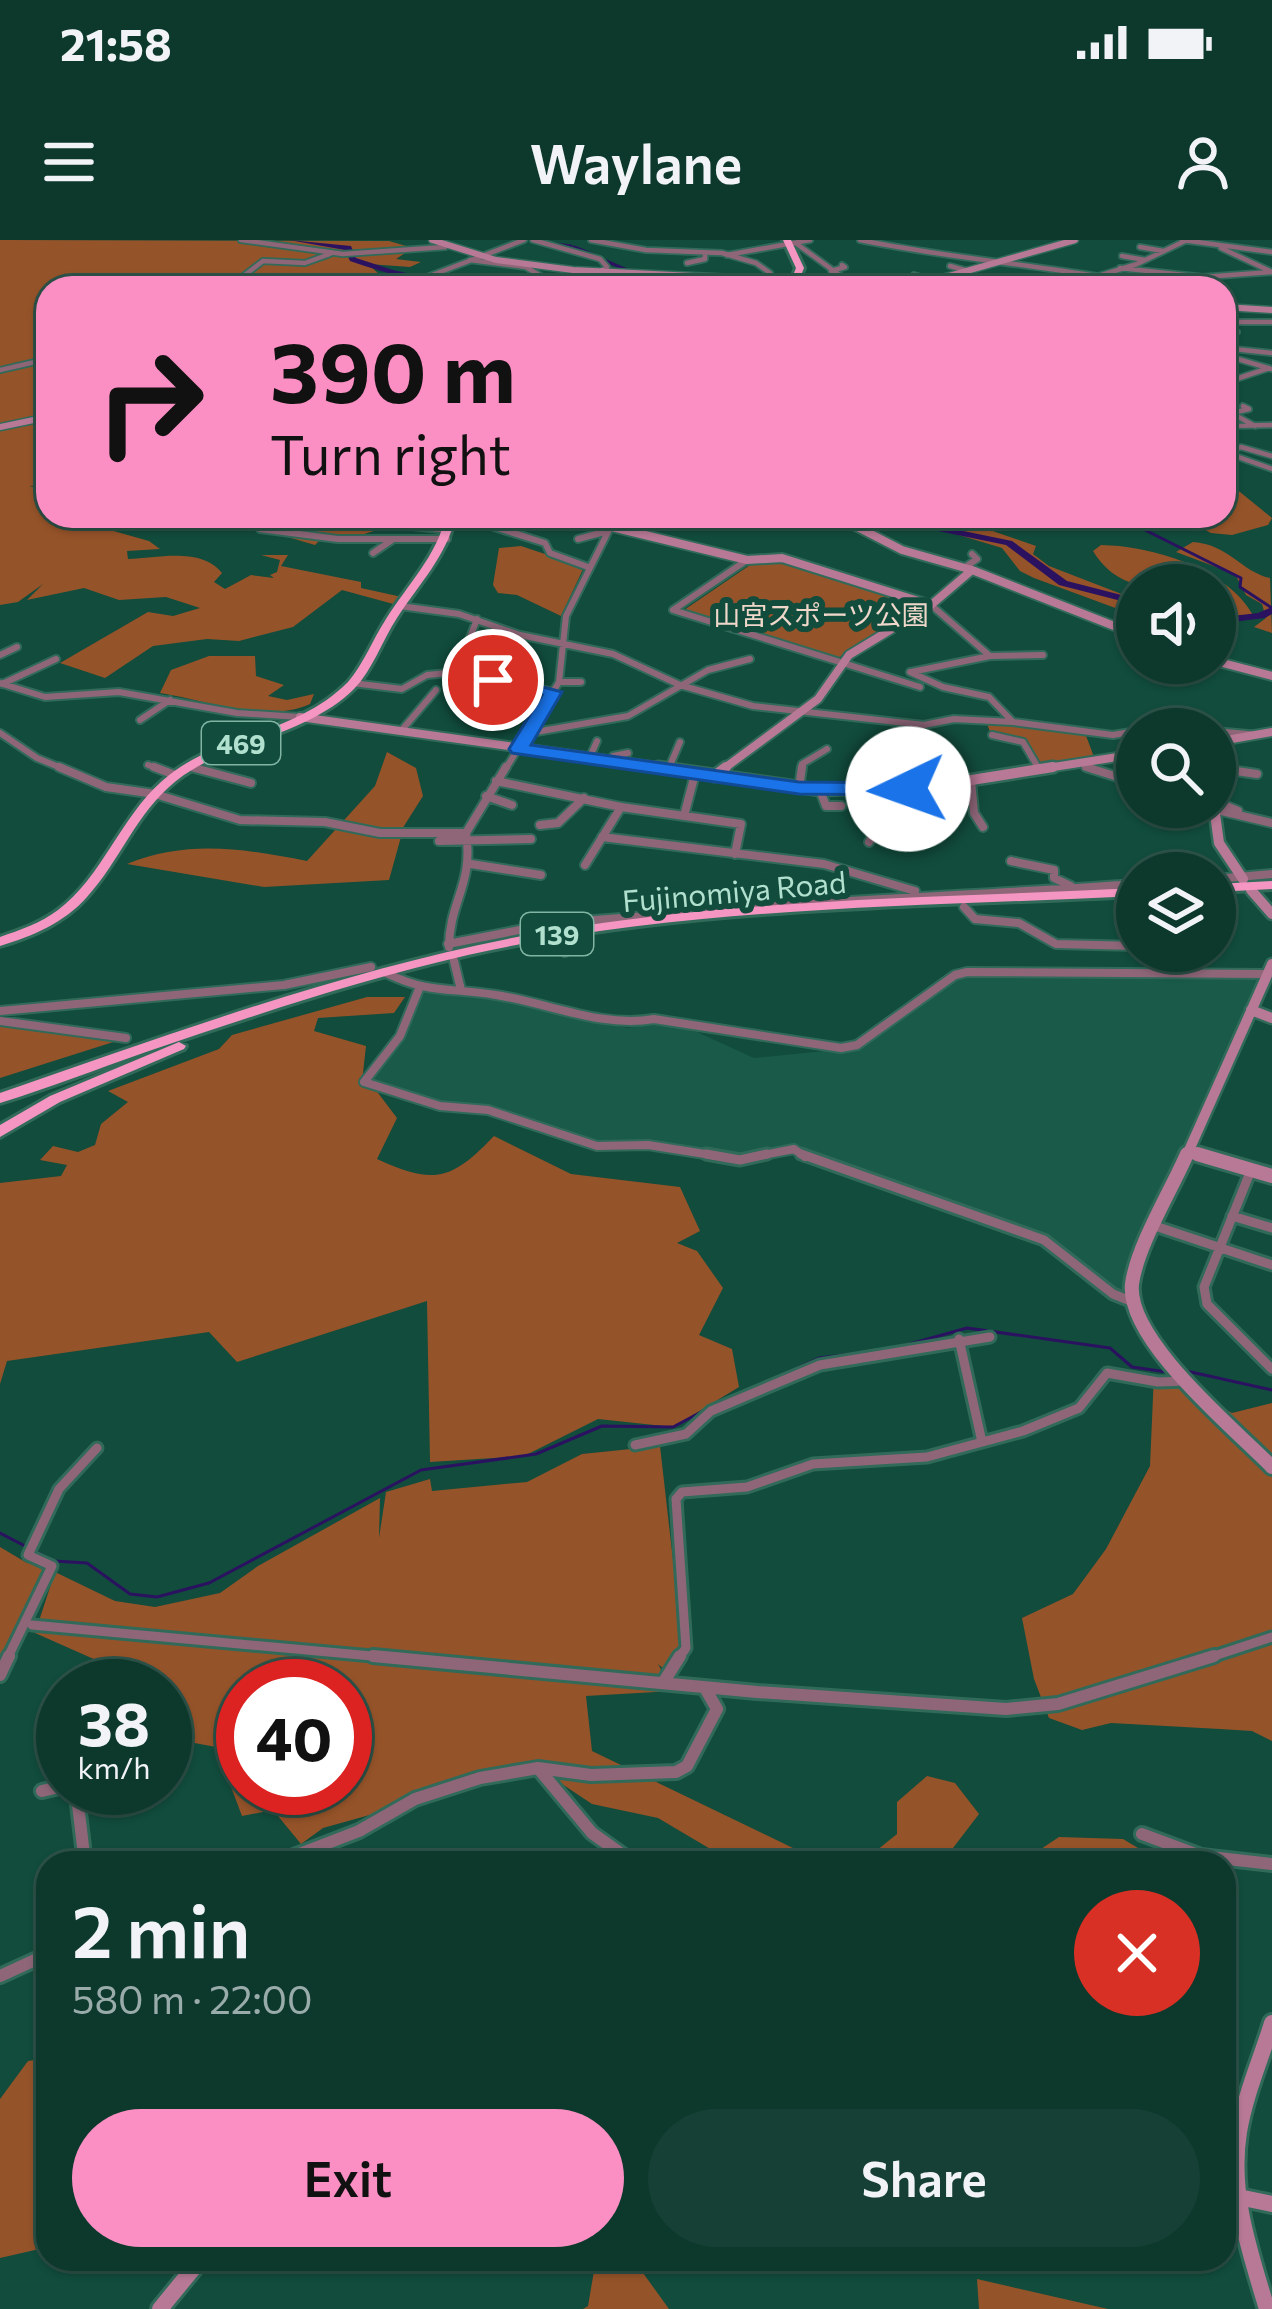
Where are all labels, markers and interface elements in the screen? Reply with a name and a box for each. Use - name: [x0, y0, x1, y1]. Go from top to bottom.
- text: 21:58: [60, 15, 172, 70]
- icon: menu: [36, 129, 102, 195]
- text: Waylane: [530, 129, 742, 195]
- icon: person: [1170, 129, 1236, 195]
- text: 390 m: [270, 318, 516, 420]
- icon: right: [72, 324, 228, 480]
- text: Turn right: [270, 420, 511, 486]
- map controls: [1116, 564, 1236, 972]
- button: sound: [1116, 564, 1236, 684]
- park label: 山宮スポーツ公園: [713, 598, 929, 631]
- pin: [442, 629, 544, 731]
- icon: arrive: [460, 647, 526, 713]
- button: search: [1116, 708, 1236, 828]
- road number: 469: [202, 722, 280, 764]
- position arrow: [845, 726, 971, 852]
- button: layers: [1116, 852, 1236, 972]
- street label: Fujinomiya Road: [621, 862, 847, 918]
- road number: 139: [521, 913, 593, 955]
- speed limit sign: 40: [216, 1659, 372, 1815]
- text: 38: [78, 1685, 150, 1758]
- text: km/h: [78, 1748, 150, 1785]
- text: 2 min: [72, 1885, 250, 1973]
- button: close: [1074, 1890, 1200, 2016]
- text: 580 m · 22:00: [72, 1974, 313, 2022]
- button: Exit: [72, 2109, 624, 2247]
- button: Share: [648, 2109, 1200, 2247]

